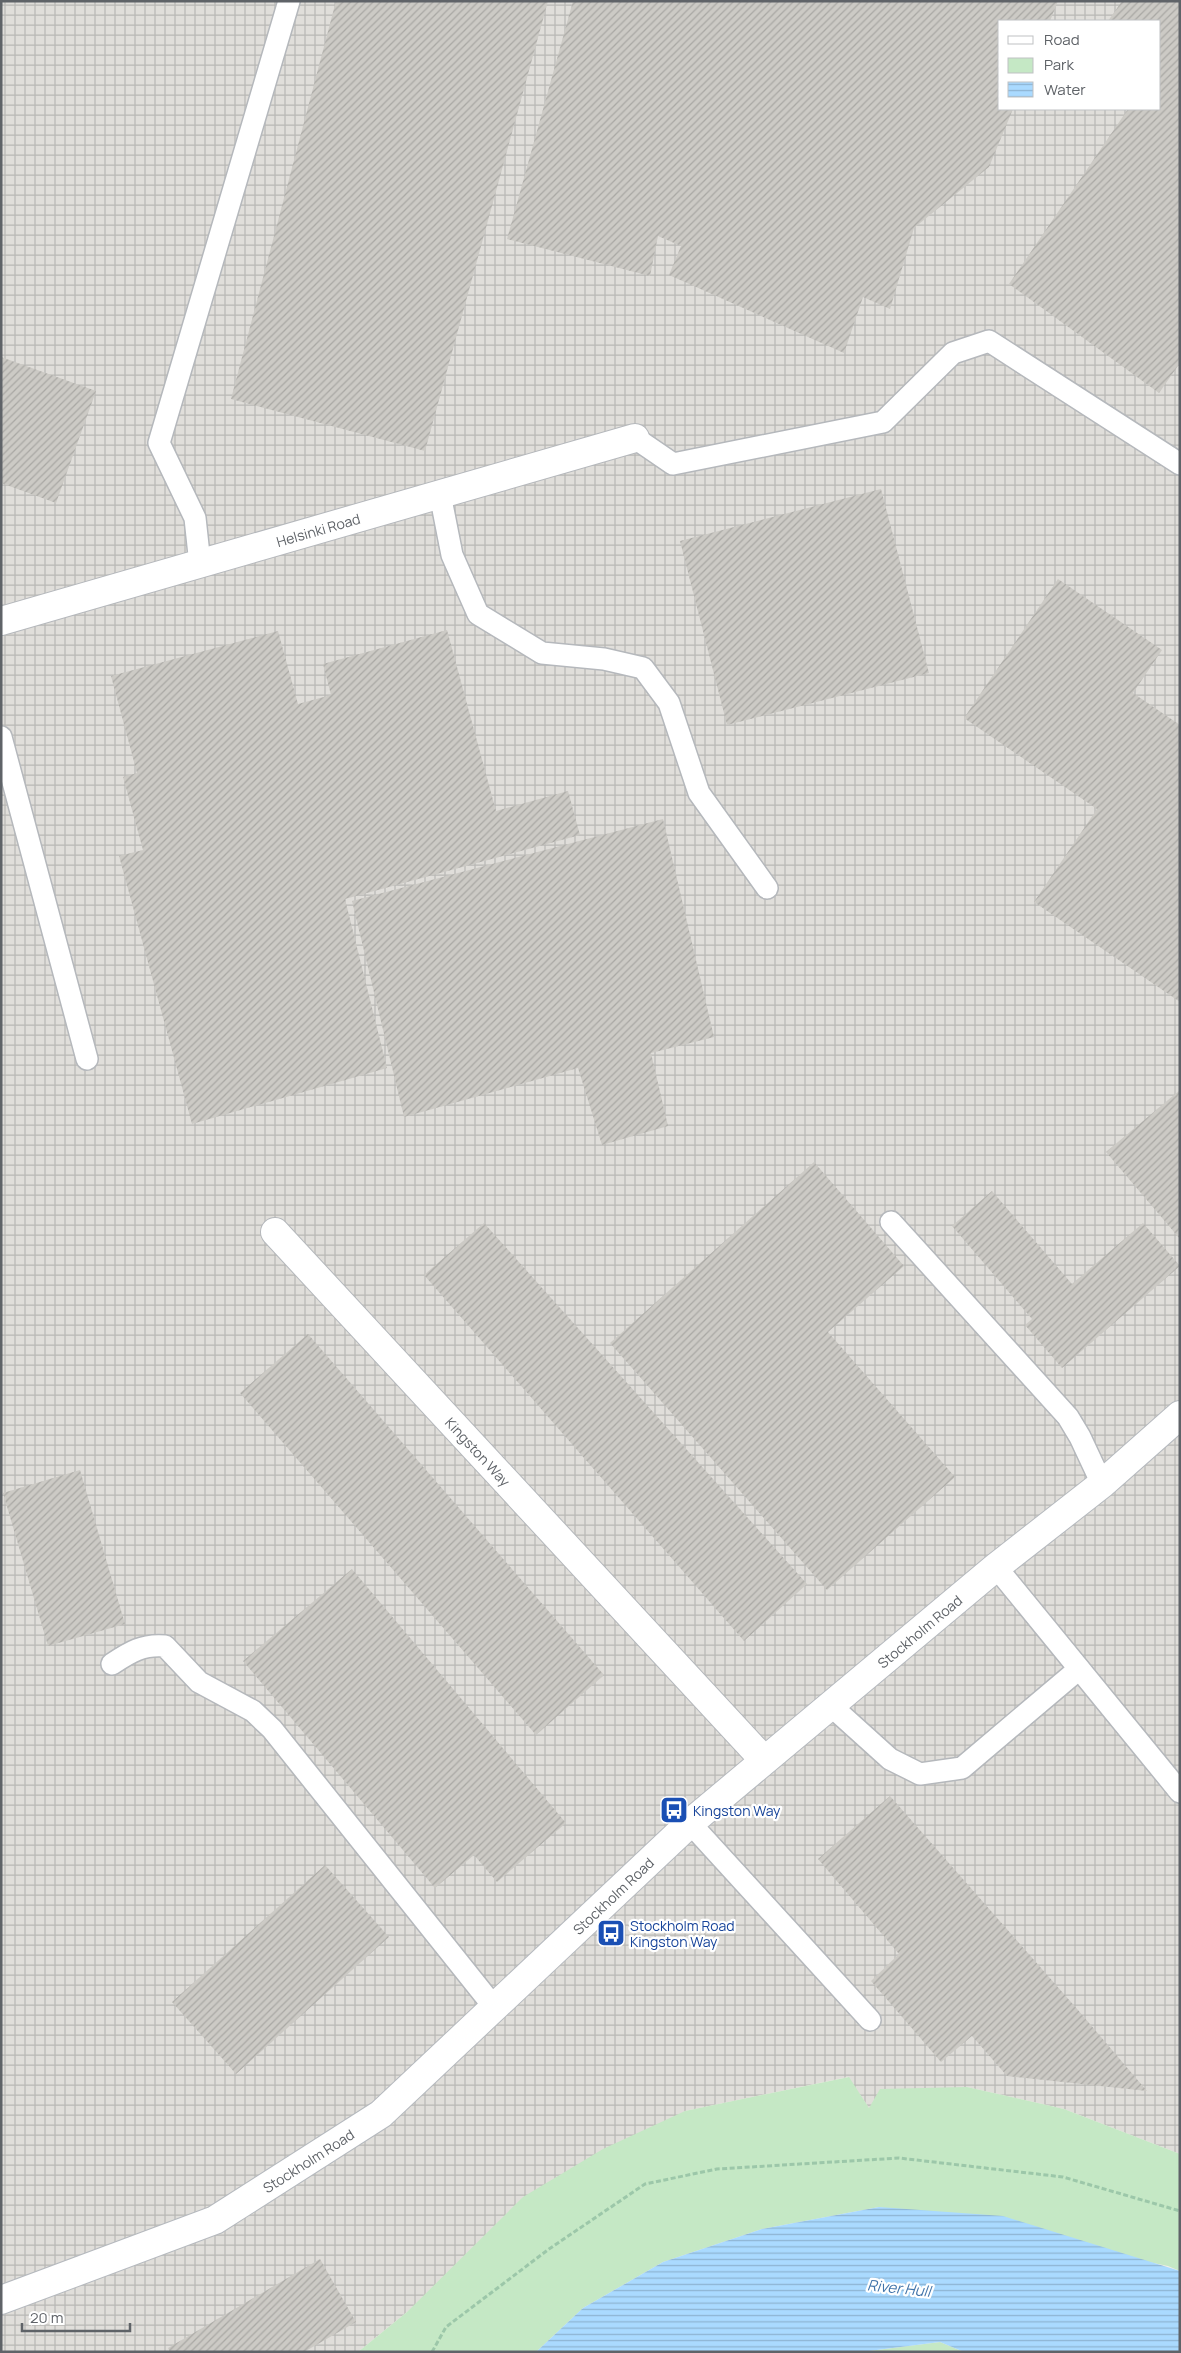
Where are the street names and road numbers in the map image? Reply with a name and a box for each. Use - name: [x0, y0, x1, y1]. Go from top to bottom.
- street label: Helsinki Road: [274, 508, 362, 551]
- street label: Kingston Way: [441, 1413, 515, 1490]
- street label: Stockholm Road: [873, 1590, 966, 1672]
- street label: Stockholm Road: [568, 1853, 658, 1938]
- street label: Stockholm Road: [259, 2124, 357, 2197]

